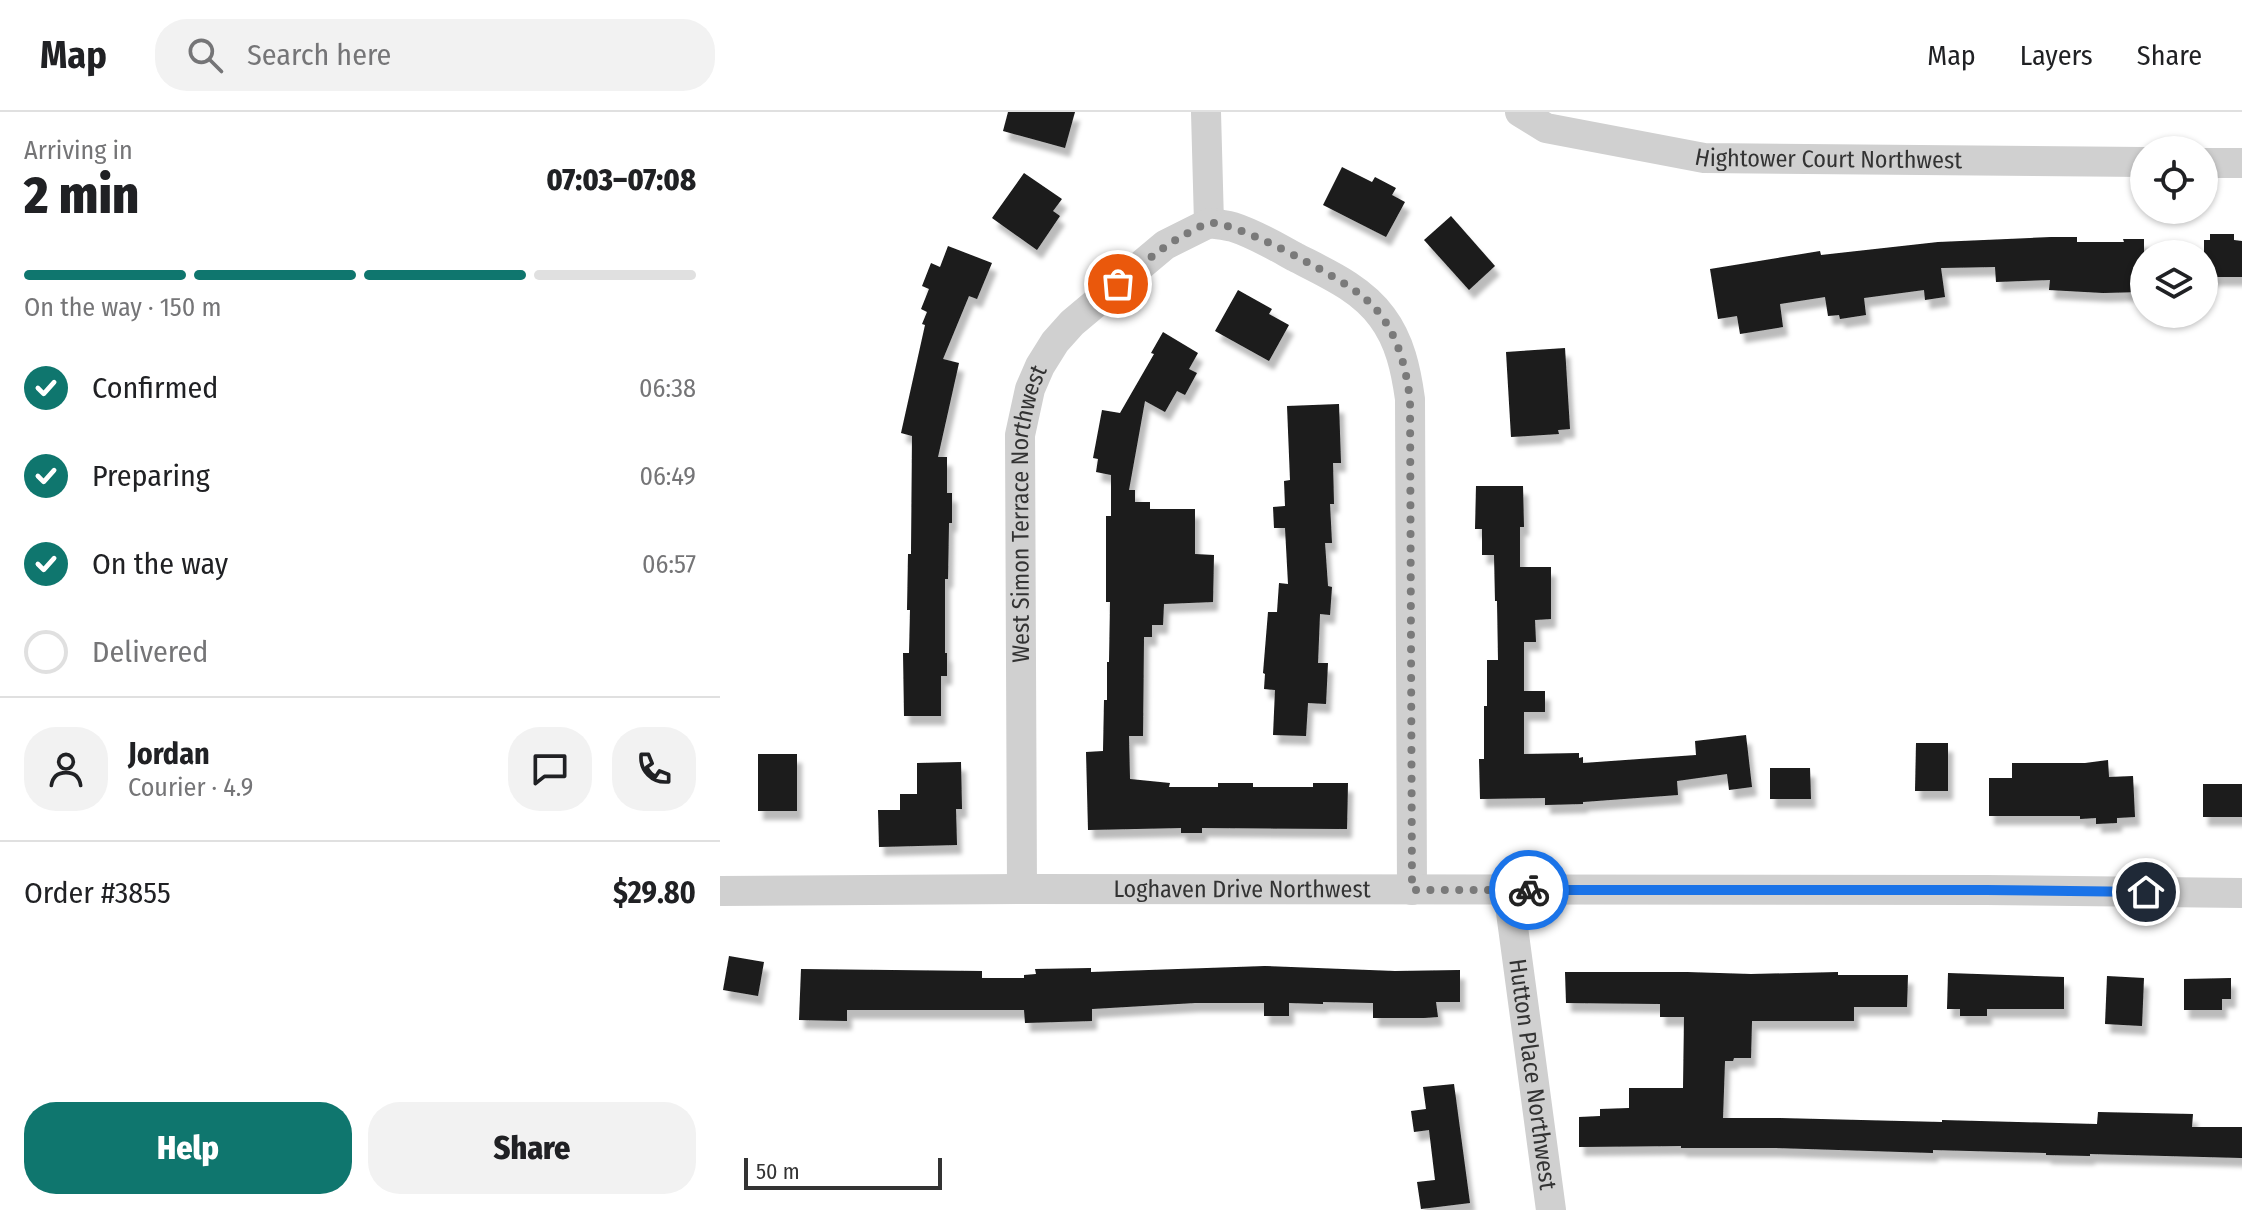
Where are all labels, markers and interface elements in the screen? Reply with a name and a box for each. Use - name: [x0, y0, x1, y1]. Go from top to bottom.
- search box: [155, 19, 715, 91]
- text: Map: [40, 32, 107, 78]
- icon: search: [183, 33, 227, 77]
- text: Search here: [247, 37, 391, 73]
- text: Map: [1927, 39, 1976, 72]
- text: Layers: [2020, 39, 2093, 72]
- text: Share: [2137, 39, 2202, 72]
- text: Arriving in: [24, 135, 133, 166]
- map controls: [2130, 136, 2218, 328]
- button: locate: [2130, 136, 2218, 224]
- street label: Hightower Court Northwest: [1693, 143, 1962, 174]
- text: 07:03–07:08: [546, 162, 696, 198]
- text: 2 min: [24, 164, 139, 227]
- button: layers: [2130, 240, 2218, 328]
- pin: [1084, 250, 1152, 318]
- icon: bag: [1096, 262, 1140, 306]
- text: On the way · 150 m: [24, 292, 221, 323]
- street label: West Simon Terrace Northwest: [1006, 361, 1053, 663]
- icon: check: [24, 366, 68, 410]
- text: Confirmed: [92, 370, 218, 406]
- text: 06:38: [639, 373, 696, 404]
- icon: check: [24, 454, 68, 498]
- text: Preparing: [92, 458, 210, 494]
- text: 06:49: [639, 461, 696, 492]
- icon: check: [24, 542, 68, 586]
- text: On the way: [92, 546, 228, 582]
- text: 06:57: [642, 549, 696, 580]
- text: Delivered: [92, 634, 208, 670]
- button: person: [24, 727, 108, 811]
- button: chat: [508, 727, 592, 811]
- button: phone: [612, 727, 696, 811]
- text: Jordan: [128, 736, 210, 772]
- text: Courier · 4.9: [128, 772, 253, 803]
- courier: [1489, 850, 1569, 930]
- pin: [2112, 858, 2180, 926]
- icon: bike: [1507, 868, 1551, 912]
- icon: home: [2124, 870, 2168, 914]
- text: Order #3855: [24, 875, 171, 911]
- text: $29.80: [613, 875, 696, 911]
- street label: Loghaven Drive Northwest: [1113, 875, 1371, 903]
- street label: Hutton Place Northwest: [1503, 957, 1562, 1192]
- button: Help: [24, 1102, 352, 1194]
- button: Share: [368, 1102, 696, 1194]
- scale bar: [744, 1154, 942, 1190]
- text: 50 m: [756, 1158, 800, 1185]

